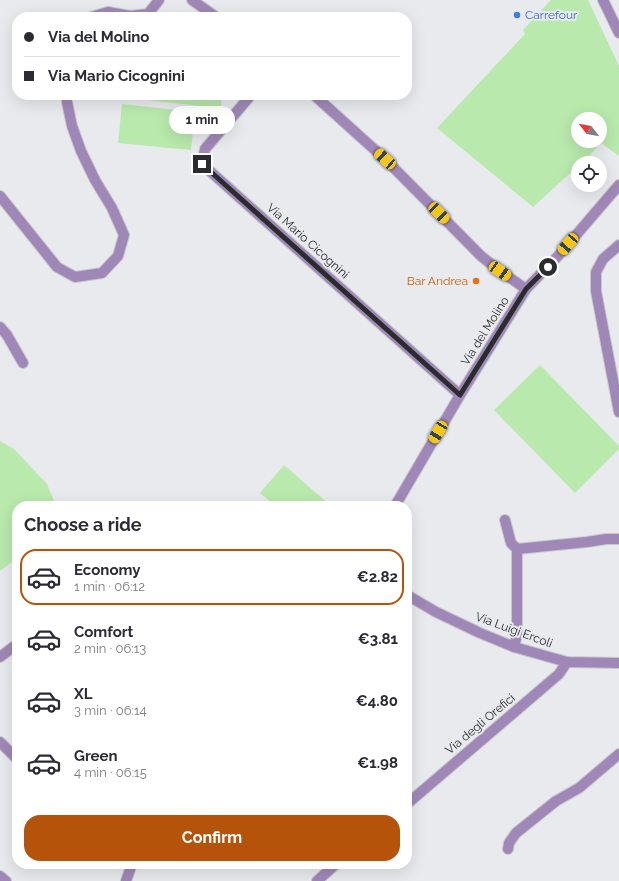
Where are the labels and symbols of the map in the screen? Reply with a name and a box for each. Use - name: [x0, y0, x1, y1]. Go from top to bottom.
- place label: Carrefour: [525, 8, 578, 22]
- marker: Carrefour: [512, 10, 522, 20]
- callout: 1 min: [169, 106, 235, 134]
- north arrow: [571, 112, 607, 148]
- car: [372, 147, 398, 171]
- route end: [193, 155, 211, 173]
- street label: Via Mario Cicognini: [264, 200, 352, 282]
- car: [426, 200, 452, 226]
- car: [556, 231, 580, 257]
- route start: [539, 258, 557, 276]
- car: [487, 259, 513, 283]
- place label: Bar Andrea: [407, 274, 468, 288]
- marker: Bar Andrea: [471, 276, 481, 286]
- street label: Via del Molino: [458, 294, 512, 368]
- car: [427, 419, 449, 445]
- street label: Via Luigi Ercoli: [474, 610, 554, 650]
- street label: Via degli Orefici: [442, 691, 518, 757]

